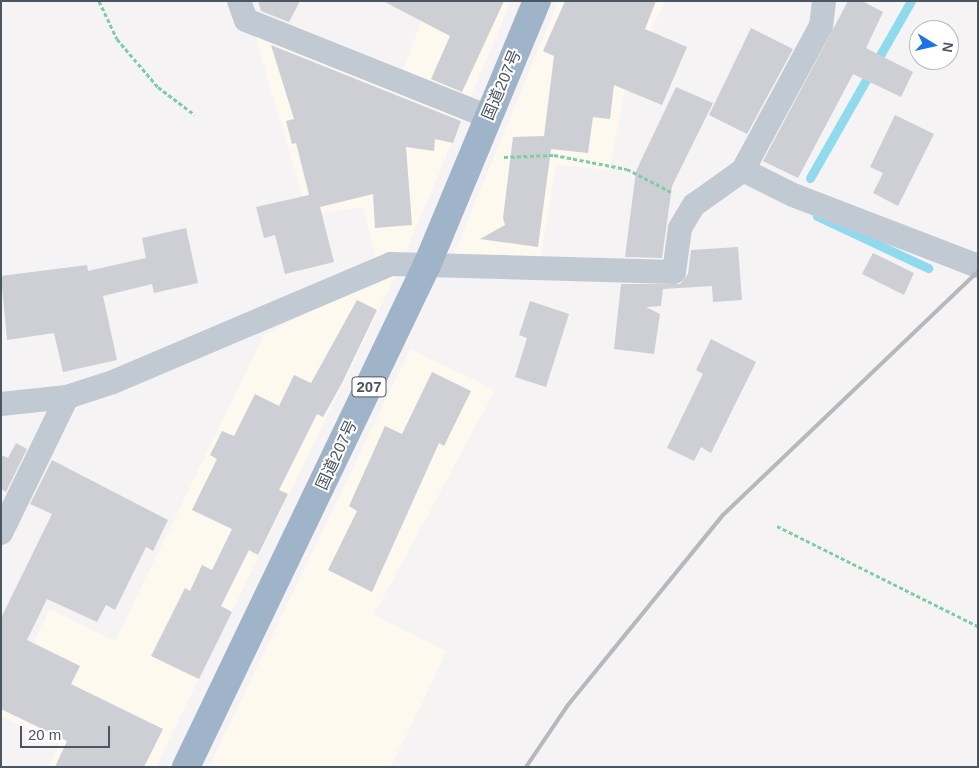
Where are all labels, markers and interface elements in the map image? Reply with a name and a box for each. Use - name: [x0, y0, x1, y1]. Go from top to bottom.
- north arrow: [909, 20, 959, 70]
- text: N: [939, 41, 957, 53]
- street label: 国道207号: [479, 47, 525, 123]
- road number: 207: [350, 374, 388, 400]
- street label: 国道207号: [313, 417, 361, 493]
- scale bar: [22, 716, 112, 748]
- text: 20 m: [28, 726, 61, 743]

